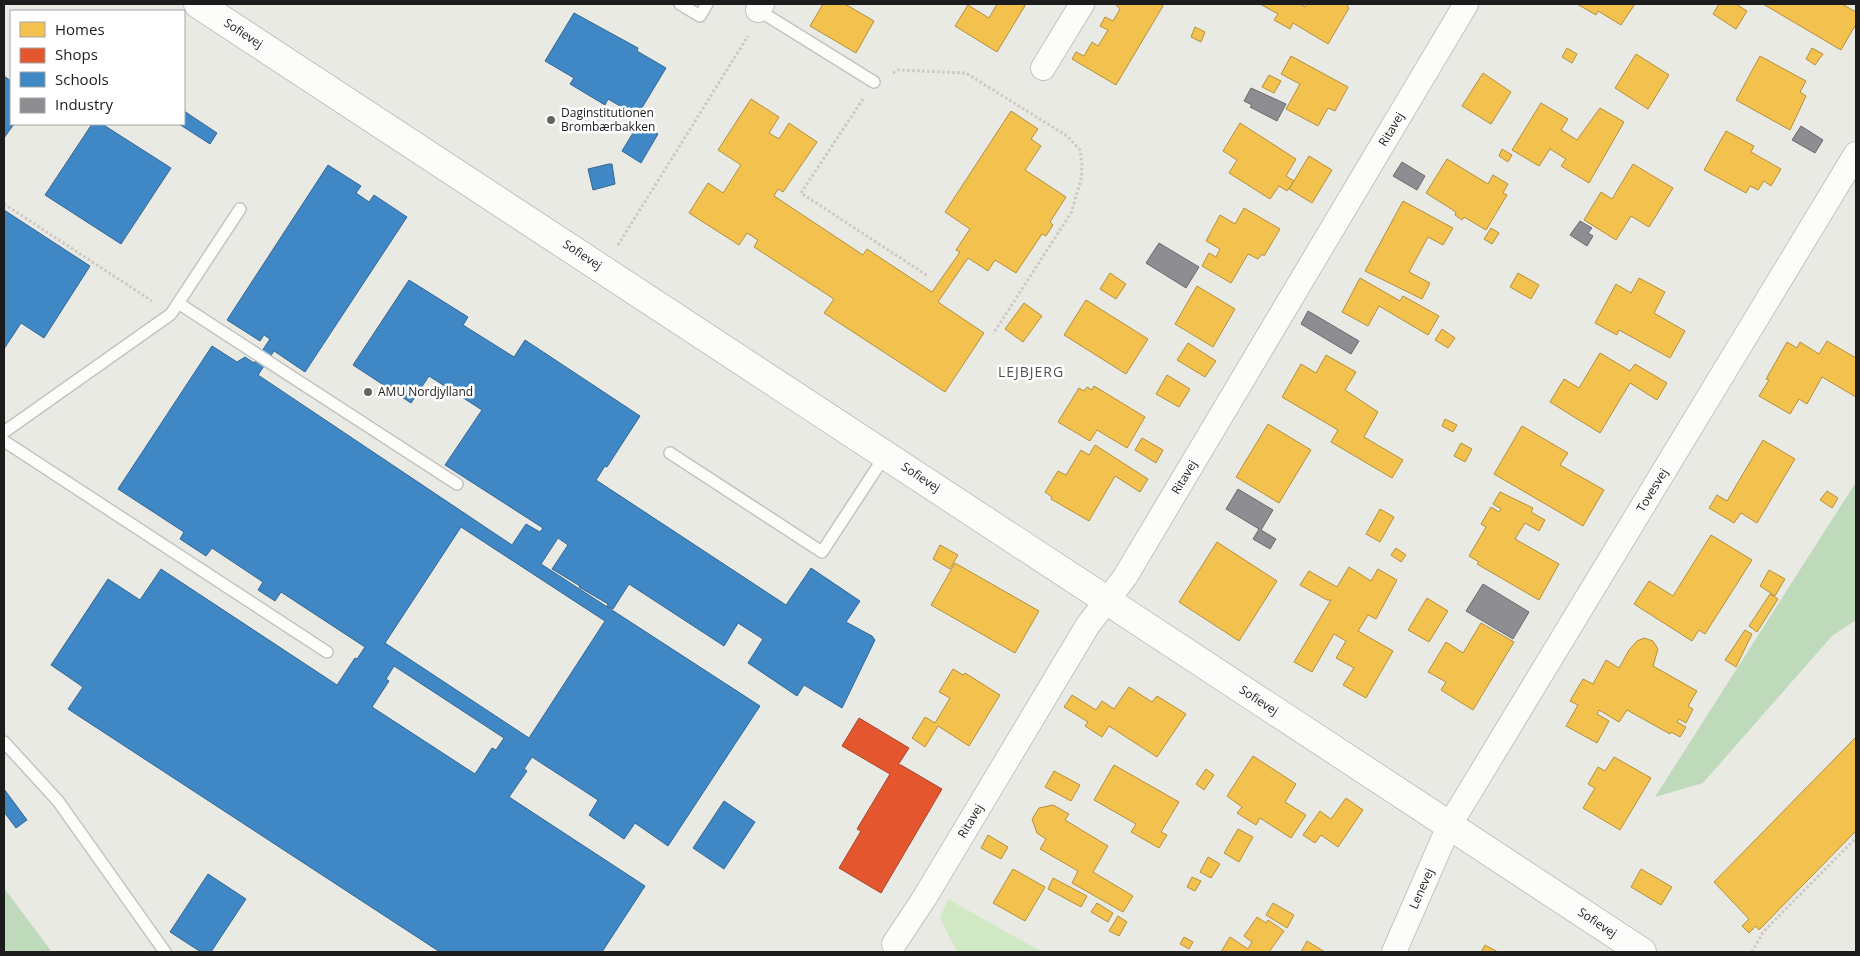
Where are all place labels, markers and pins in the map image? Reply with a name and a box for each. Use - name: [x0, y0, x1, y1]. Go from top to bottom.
- place label: Daginstitutionen Brombærbakken: [561, 104, 655, 135]
- marker: Daginstitutionen Brombærbakken: [545, 114, 557, 126]
- place label: AMU Nordjylland: [378, 383, 473, 400]
- marker: AMU Nordjylland: [362, 386, 374, 398]

